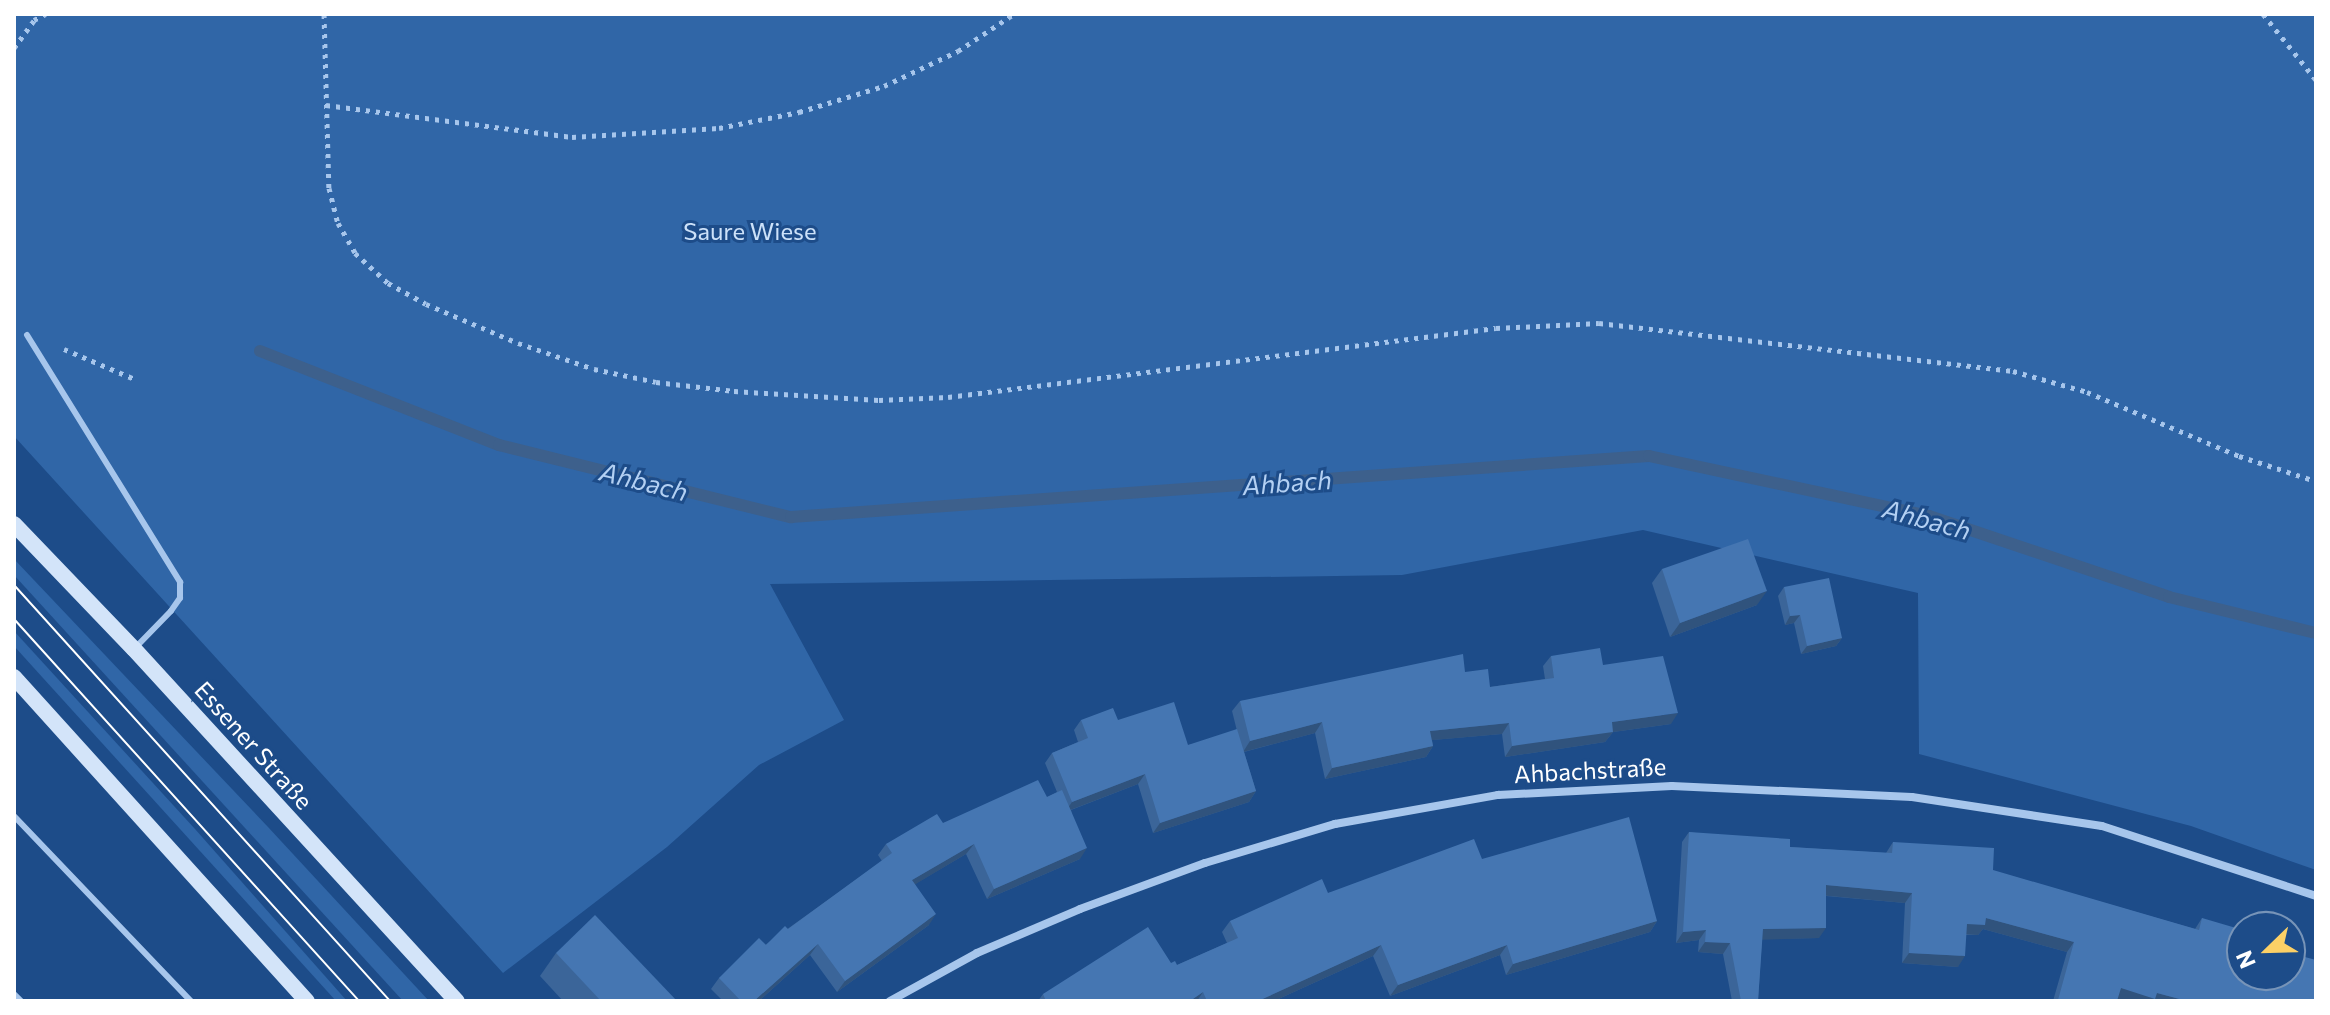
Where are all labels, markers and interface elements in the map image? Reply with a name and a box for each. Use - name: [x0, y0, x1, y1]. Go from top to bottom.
- park label: Saure Wiese: [683, 217, 817, 245]
- water label: Ahbach: [597, 455, 691, 507]
- water label: Ahbach: [1241, 463, 1333, 501]
- water label: Ahbach: [1880, 492, 1974, 546]
- street label: Essener Straße: [189, 675, 319, 815]
- street label: Ahbachstraße: [1513, 752, 1667, 788]
- north arrow: [2226, 911, 2306, 991]
- text: N: [2230, 947, 2261, 973]

